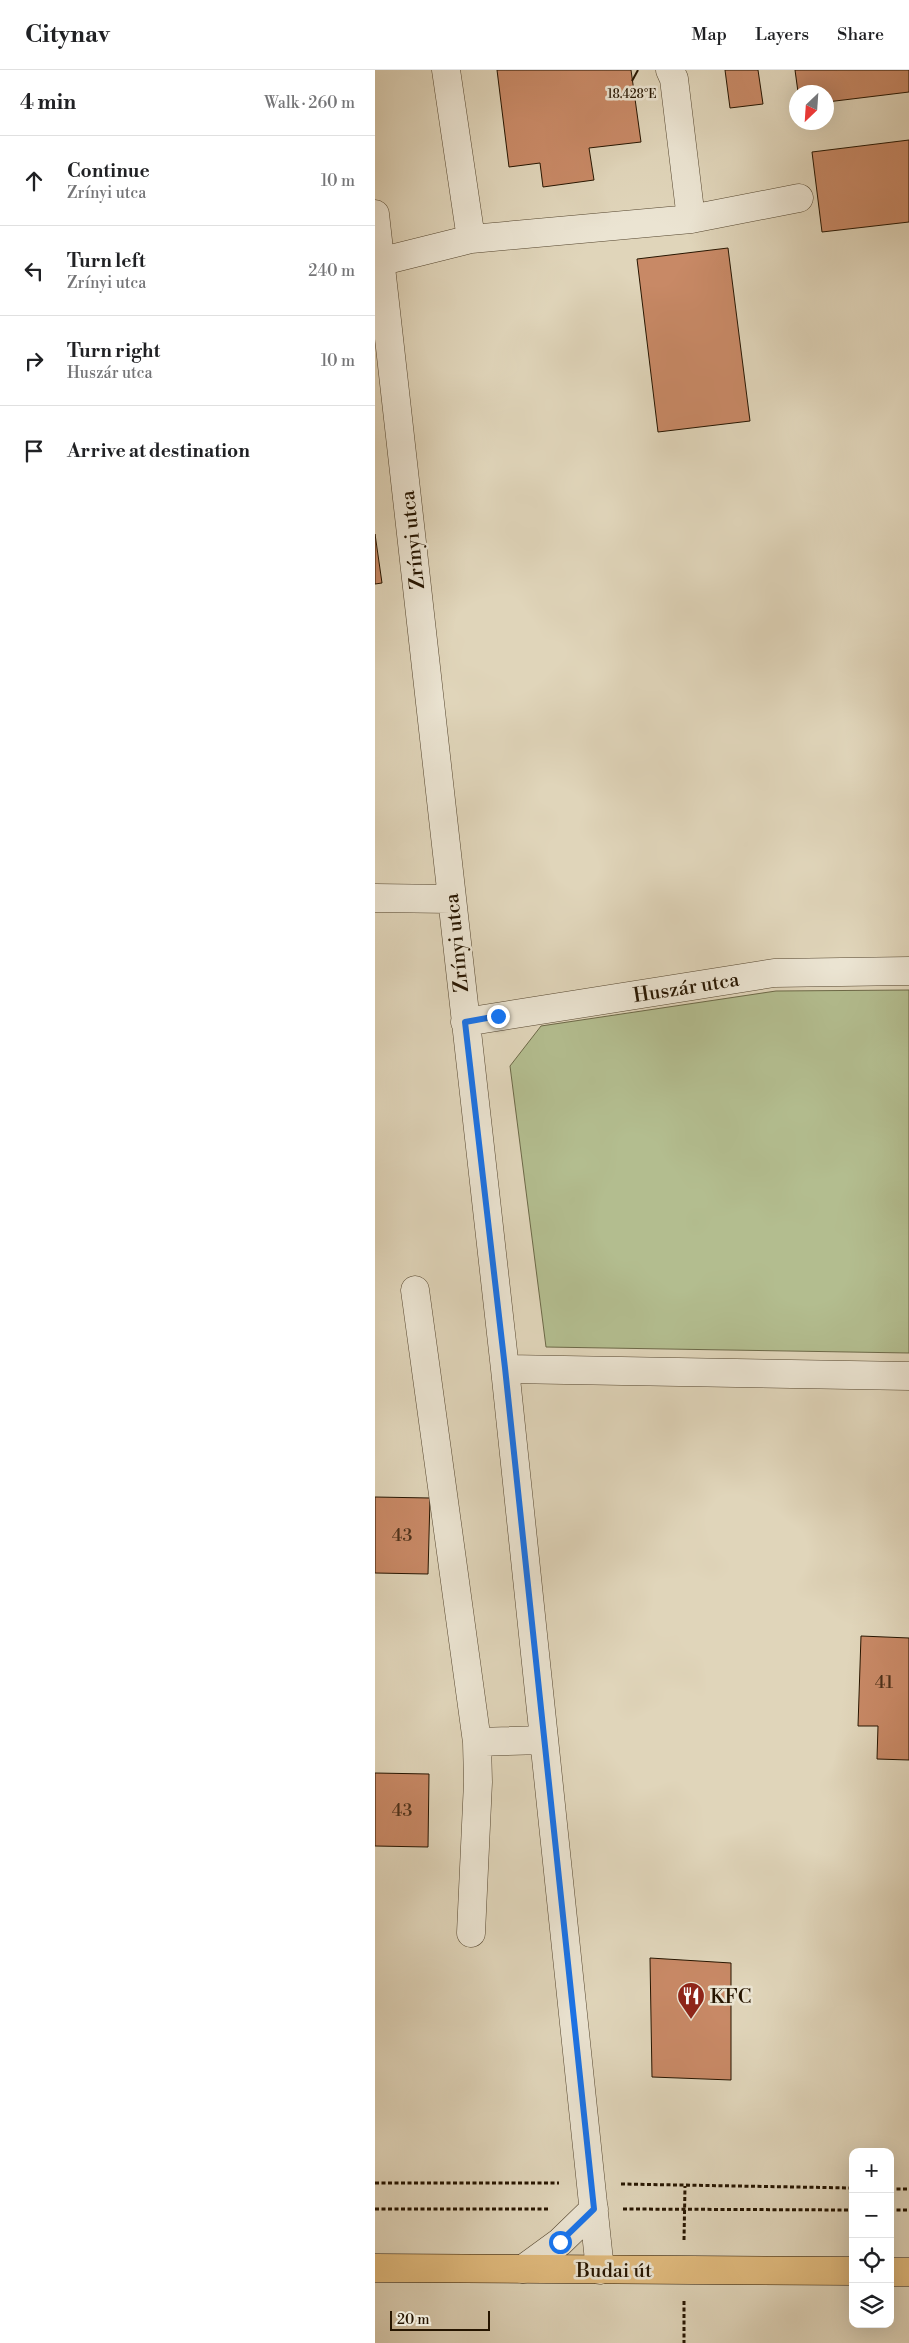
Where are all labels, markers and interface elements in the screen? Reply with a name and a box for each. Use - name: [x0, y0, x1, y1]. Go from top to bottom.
- text: Citynav: [25, 20, 110, 50]
- text: Map: [692, 23, 727, 46]
- text: Layers: [755, 23, 809, 46]
- text: Share: [837, 23, 884, 46]
- north arrow: [789, 85, 834, 130]
- text: 18.428°E: [608, 87, 656, 102]
- text: 4 min: [20, 90, 76, 116]
- text: Walk · 260 m: [264, 93, 355, 113]
- text: Continue: [67, 159, 150, 183]
- icon: ahead: [20, 167, 48, 195]
- text: 10 m: [321, 171, 355, 191]
- text: Zrínyi utca: [67, 183, 146, 203]
- text: Turn left: [67, 249, 146, 273]
- icon: left: [20, 257, 48, 285]
- text: 240 m: [308, 261, 355, 281]
- text: Zrínyi utca: [67, 273, 146, 293]
- text: Turn right: [67, 339, 160, 363]
- icon: right: [20, 347, 48, 375]
- text: 10 m: [321, 351, 355, 371]
- text: Huszár utca: [67, 363, 153, 383]
- icon: arrive: [20, 437, 48, 465]
- text: Arrive at destination: [67, 439, 250, 463]
- street label: Zrínyi utca: [396, 488, 431, 591]
- street label: Zrínyi utca: [440, 891, 475, 994]
- street label: Huszár utca: [631, 968, 742, 1009]
- route end: [487, 1005, 510, 1028]
- house number: 43: [392, 1524, 412, 1547]
- house number: 41: [875, 1671, 893, 1694]
- house number: 43: [392, 1799, 412, 1822]
- restaurant icon: KFC: [676, 1981, 706, 2020]
- place label: KFC: [710, 1985, 751, 2010]
- map controls: [849, 2148, 894, 2328]
- button: +: [849, 2148, 894, 2193]
- button: −: [849, 2193, 894, 2238]
- route start: [549, 2231, 572, 2254]
- button: locate: [849, 2238, 894, 2283]
- street label: Budai út: [575, 2259, 652, 2284]
- button: layers: [849, 2283, 894, 2328]
- scale bar: [390, 2308, 490, 2331]
- text: 20 m: [397, 2311, 429, 2329]

